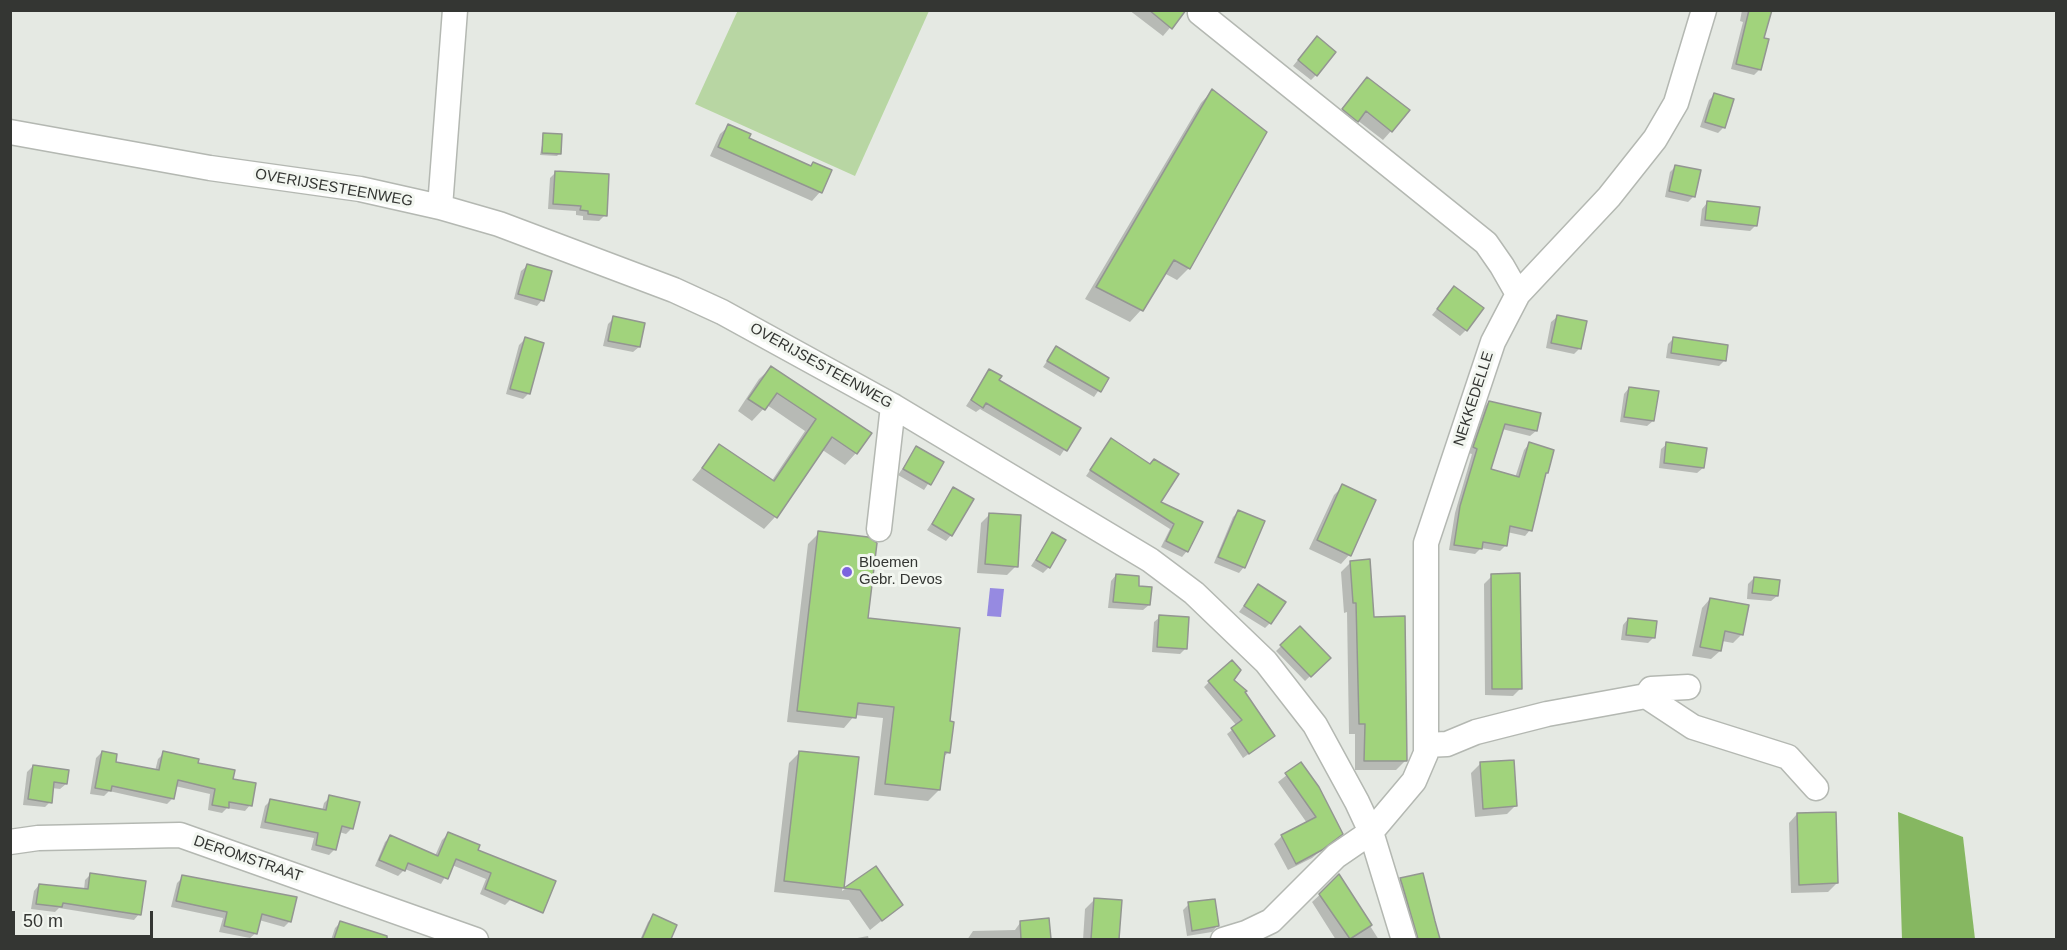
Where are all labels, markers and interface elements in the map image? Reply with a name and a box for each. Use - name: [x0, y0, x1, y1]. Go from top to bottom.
- street label: OVERIJSESTEENWEG: [254, 165, 414, 211]
- street label: OVERIJSESTEENWEG: [747, 319, 895, 413]
- street label: NEKKEDELLE: [1450, 349, 1498, 449]
- place label: Bloemen Gebr. Devos: [859, 554, 942, 589]
- marker: Bloemen Gebr. Devos: [840, 565, 854, 579]
- street label: DEROMSTRAAT: [191, 832, 305, 886]
- scale bar: [15, 899, 156, 937]
- text: 50 m: [23, 911, 63, 931]

